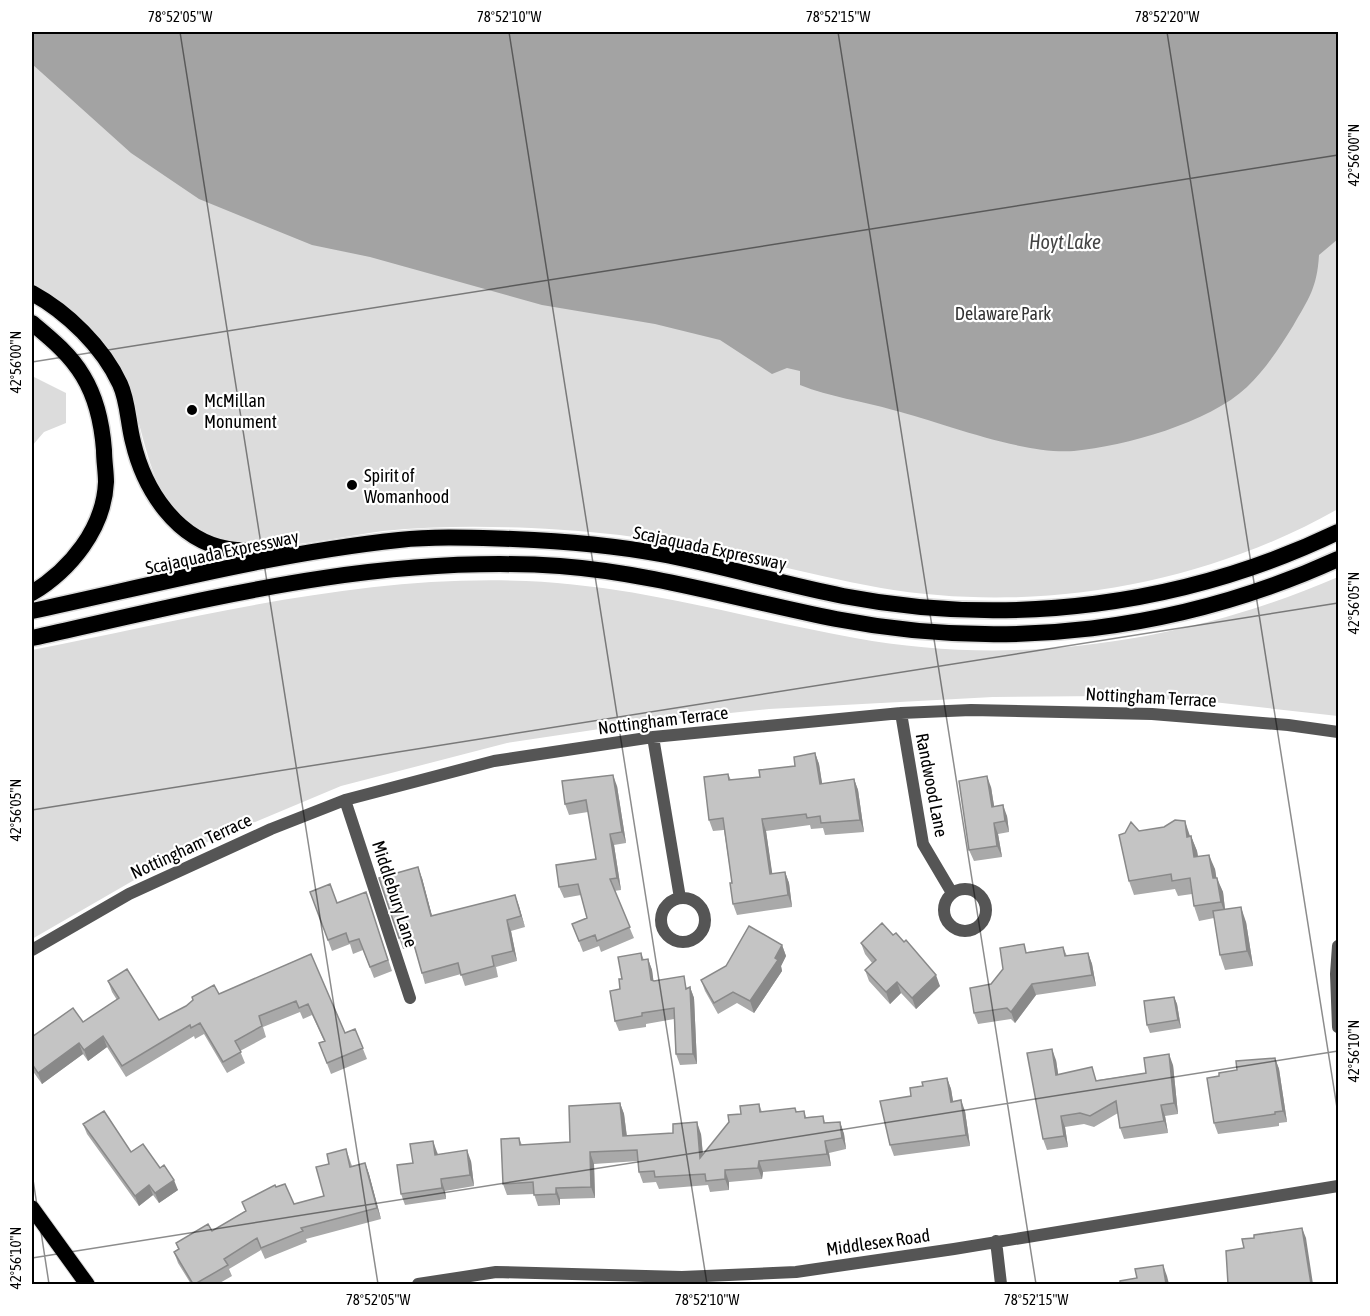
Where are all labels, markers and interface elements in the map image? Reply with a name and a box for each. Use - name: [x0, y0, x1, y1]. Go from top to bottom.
- text: 78°52'05"W: [148, 8, 212, 25]
- text: 78°52'10"W: [477, 8, 541, 25]
- text: 78°52'15"W: [806, 8, 870, 25]
- text: 78°52'20"W: [1135, 8, 1199, 25]
- text: 42°56'00"N: [1345, 124, 1362, 186]
- water label: Hoyt Lake: [1029, 230, 1101, 253]
- park label: Delaware Park: [955, 303, 1051, 324]
- text: 42°56'00"N: [7, 331, 24, 393]
- place label: McMillan Monument: [204, 390, 277, 432]
- marker: McMillan Monument: [185, 403, 199, 417]
- place label: Spirit of Womanhood: [364, 465, 449, 507]
- marker: Spirit of Womanhood: [345, 478, 359, 492]
- street label: Scajaquada Expressway: [631, 522, 789, 574]
- street label: Scajaquada Expressway: [143, 526, 301, 578]
- text: 42°56'05"N: [1345, 572, 1362, 634]
- street label: Nottingham Terrace: [1085, 683, 1217, 711]
- street label: Nottingham Terrace: [597, 702, 729, 738]
- street label: Randwood Lane: [912, 731, 952, 839]
- text: 42°56'05"N: [7, 779, 24, 841]
- street label: Nottingham Terrace: [127, 809, 255, 883]
- street label: Middlebury Lane: [368, 838, 422, 950]
- text: 42°56'10"N: [1345, 1020, 1362, 1082]
- street label: Middlesex Road: [825, 1224, 931, 1260]
- text: 42°56'10"N: [7, 1227, 24, 1289]
- text: 78°52'05"W: [346, 1291, 410, 1308]
- text: 78°52'10"W: [675, 1291, 739, 1308]
- text: 78°52'15"W: [1004, 1291, 1068, 1308]

